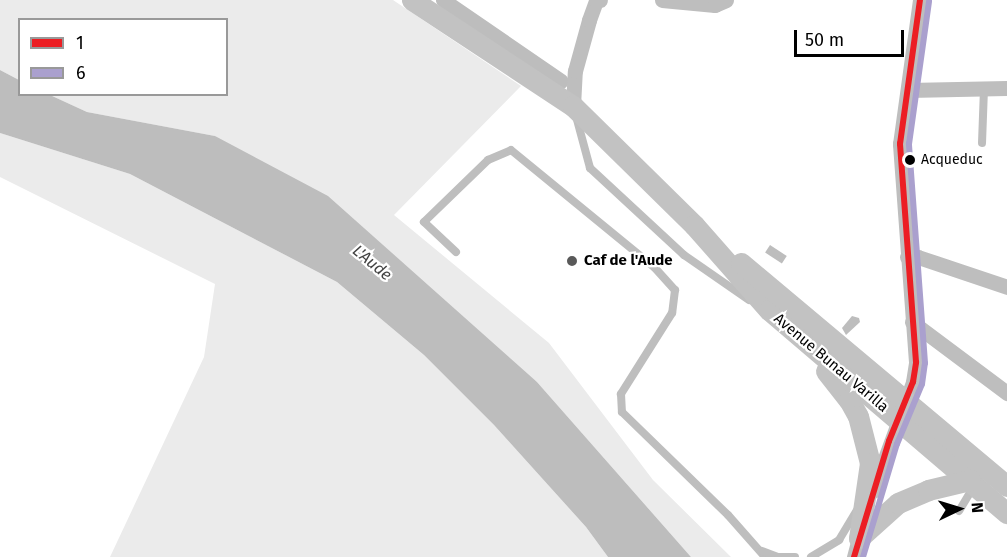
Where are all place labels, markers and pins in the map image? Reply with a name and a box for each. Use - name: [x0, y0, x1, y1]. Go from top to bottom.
- place label: Acqueduc: [921, 152, 983, 168]
- marker: Acqueduc: [904, 154, 916, 166]
- place label: Caf de l'Aude: [584, 252, 672, 270]
- marker: Caf de l'Aude: [565, 254, 579, 268]

